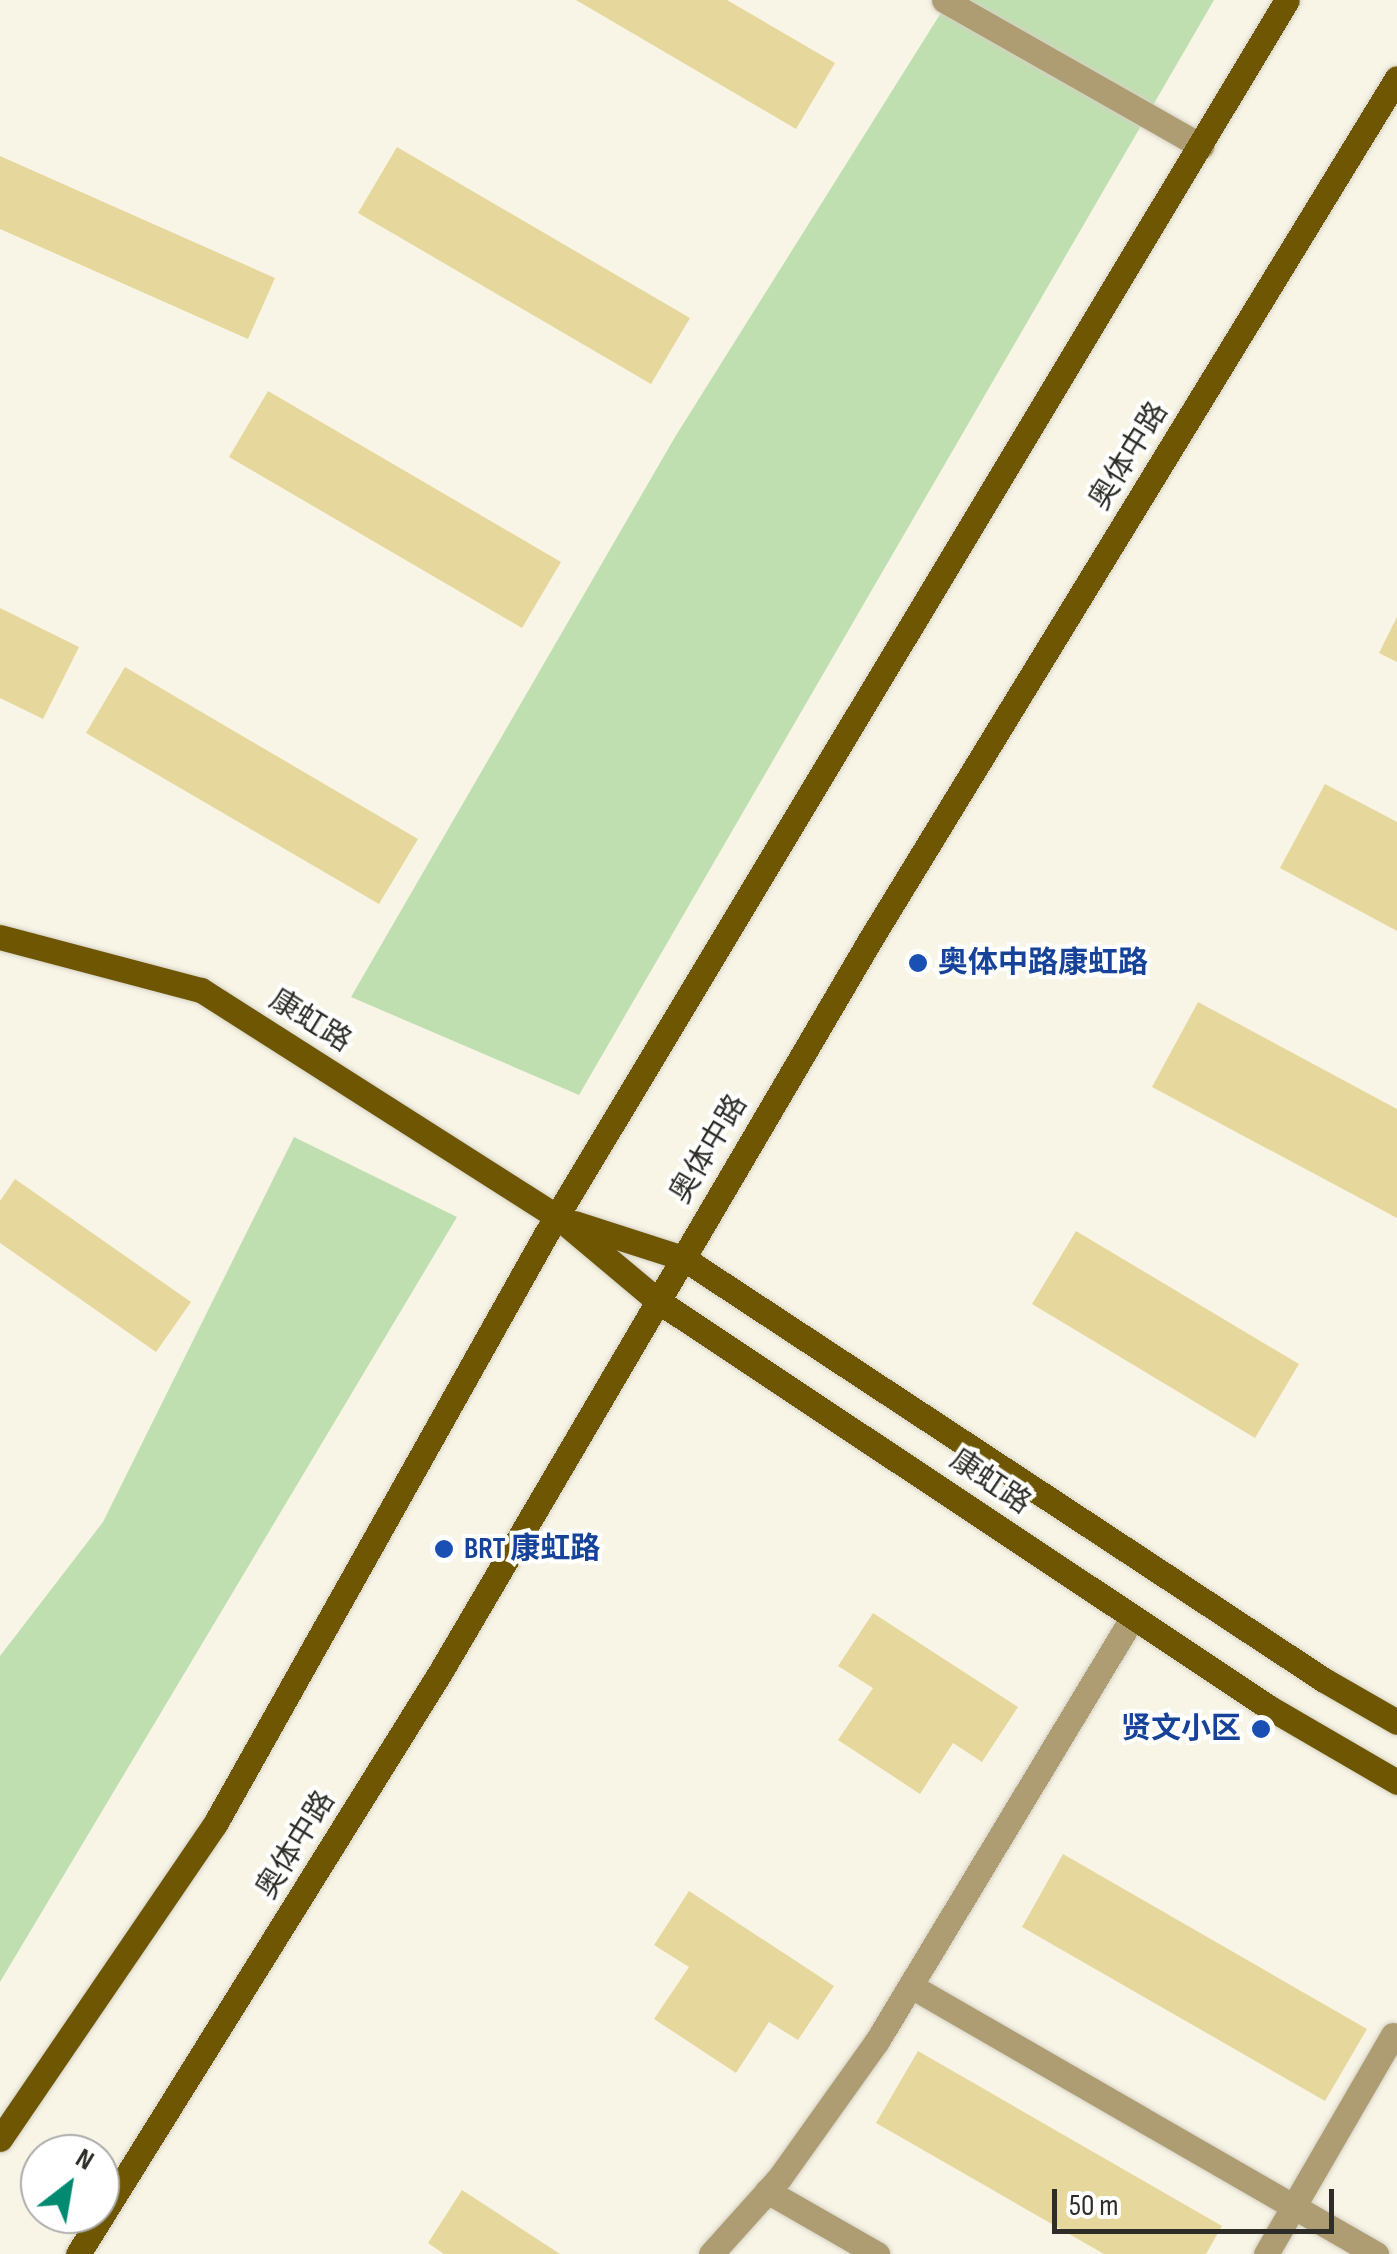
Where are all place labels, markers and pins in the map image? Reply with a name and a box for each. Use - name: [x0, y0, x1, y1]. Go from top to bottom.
- place label: 奥体中路康虹路: [938, 945, 1148, 981]
- marker: 奥体中路康虹路: [907, 952, 929, 974]
- place label: BRT 康虹路: [464, 1531, 600, 1567]
- marker: BRT 康虹路: [433, 1538, 455, 1560]
- place label: 贤文小区: [1121, 1711, 1241, 1747]
- marker: 贤文小区: [1250, 1718, 1272, 1740]

